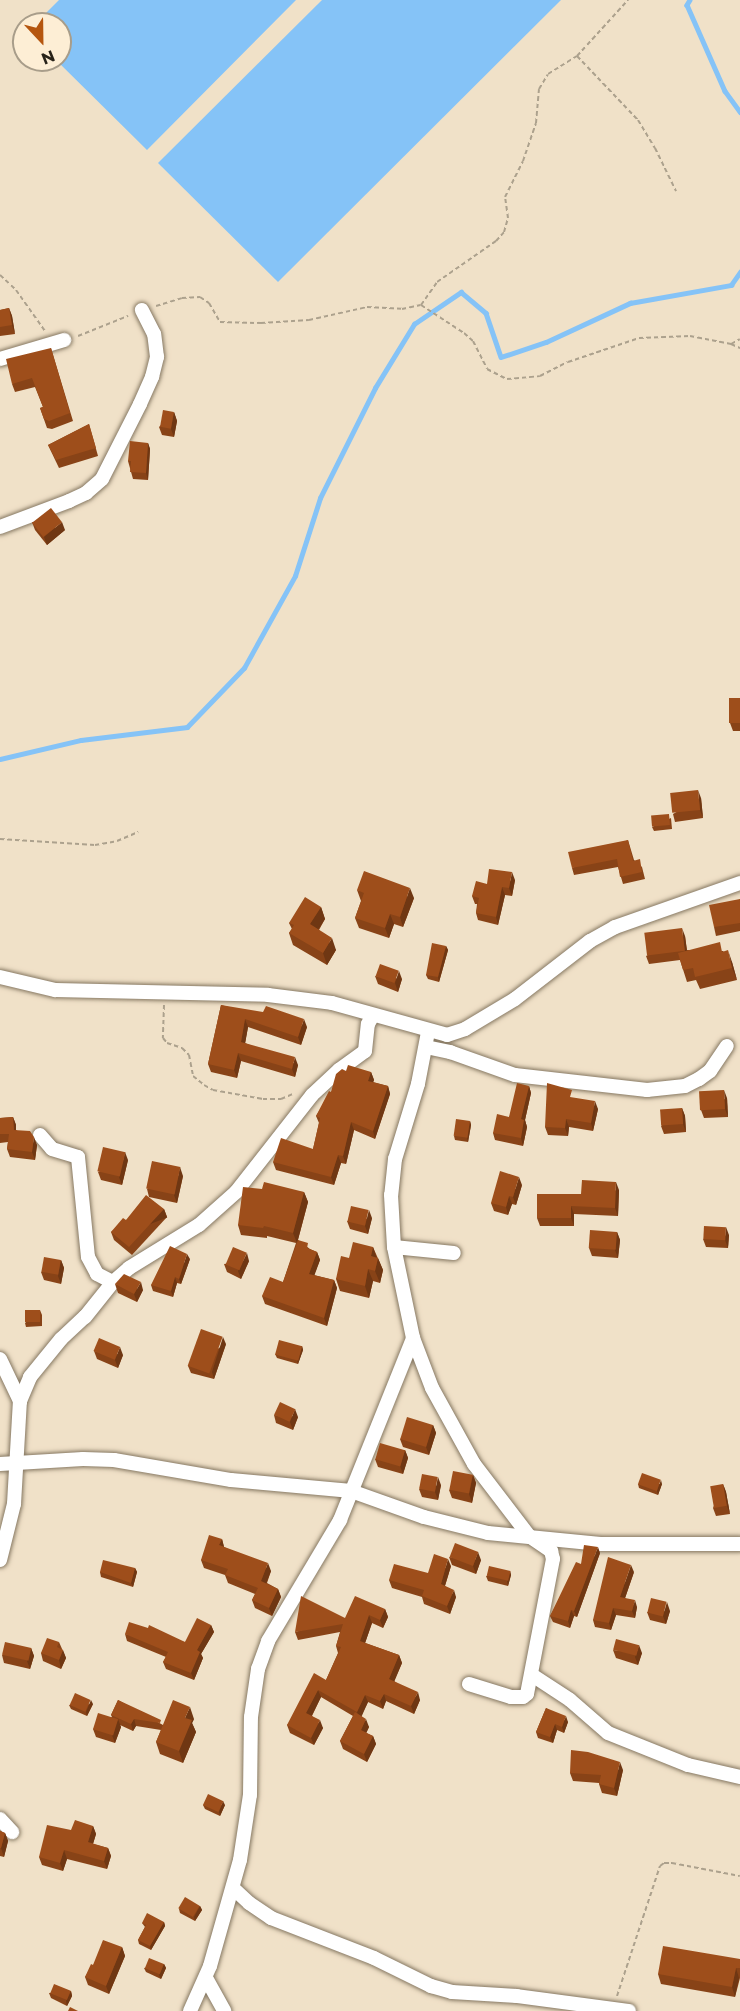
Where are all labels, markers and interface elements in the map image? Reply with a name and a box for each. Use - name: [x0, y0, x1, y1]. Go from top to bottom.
- north arrow: [12, 12, 72, 72]
- text: N: [39, 46, 58, 69]

